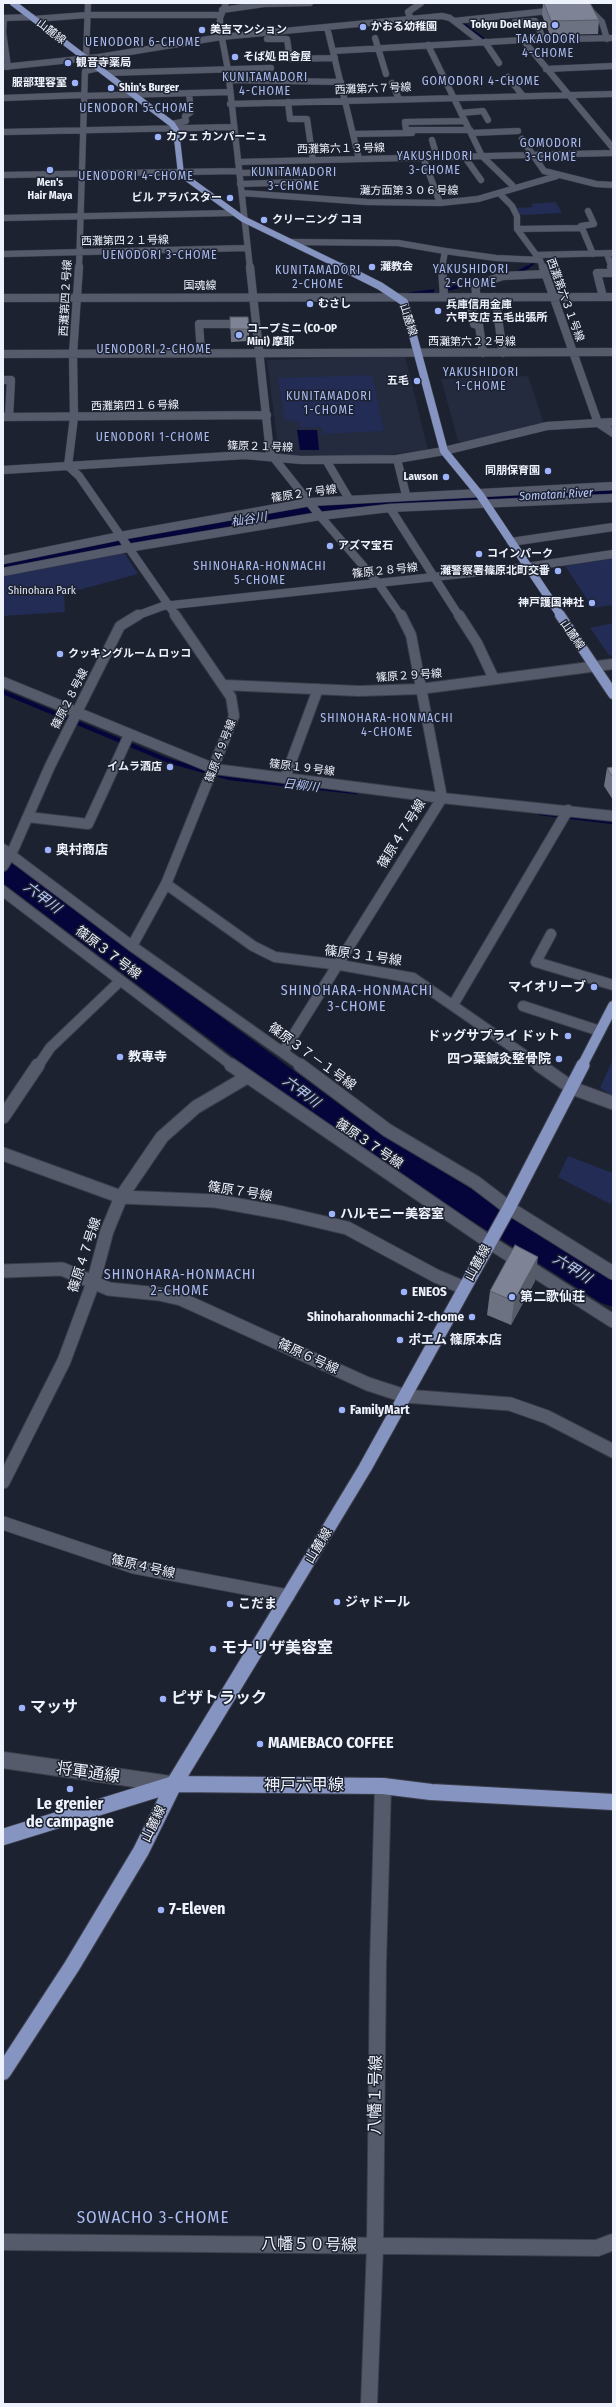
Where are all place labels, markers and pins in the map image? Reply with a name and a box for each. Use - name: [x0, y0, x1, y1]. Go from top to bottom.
- place label: Tokyu Doel Maya: [471, 18, 547, 32]
- place label: かおる幼稚園: [371, 20, 437, 34]
- marker: Tokyu Doel Maya: [550, 20, 560, 30]
- marker: かおる幼稚園: [358, 22, 368, 32]
- place label: 美吉マンション: [210, 23, 287, 37]
- marker: 美吉マンション: [197, 25, 207, 35]
- place label: そば処 田舎屋: [243, 50, 311, 64]
- marker: そば処 田舎屋: [230, 52, 240, 62]
- place label: 観音寺薬局: [76, 56, 131, 70]
- marker: 観音寺薬局: [63, 58, 73, 68]
- place label: 服部理容室: [12, 76, 67, 90]
- marker: 服部理容室: [70, 78, 80, 88]
- place label: Shin's Burger: [119, 81, 179, 95]
- marker: Shin's Burger: [106, 83, 116, 93]
- place label: カフェ カンパーニュ: [166, 130, 267, 144]
- marker: カフェ カンパーニュ: [153, 132, 163, 142]
- marker: Men's Hair Maya: [45, 165, 55, 175]
- place label: Men's Hair Maya: [28, 176, 72, 202]
- place label: ビル アラバスター: [132, 191, 222, 205]
- marker: ビル アラバスター: [225, 193, 235, 203]
- place label: クリーニング コヨ: [272, 213, 362, 227]
- marker: クリーニング コヨ: [259, 215, 269, 225]
- place label: 灘教会: [380, 260, 413, 274]
- marker: 灘教会: [367, 262, 377, 272]
- place label: むさし: [318, 297, 351, 311]
- place label: 兵庫信用金庫 六甲支店 五毛出張所: [446, 298, 547, 324]
- marker: むさし: [305, 299, 315, 309]
- marker: 兵庫信用金庫 六甲支店 五毛出張所: [433, 306, 443, 316]
- place label: コープミニ (CO-OP Mini) 摩耶: [247, 322, 337, 348]
- marker: コープミニ (CO-OP Mini) 摩耶: [234, 330, 244, 340]
- place label: 五毛: [387, 374, 409, 388]
- marker: 五毛: [412, 376, 422, 386]
- place label: 同朋保育園: [485, 464, 540, 478]
- marker: 同朋保育園: [543, 466, 553, 476]
- place label: Lawson: [404, 470, 438, 484]
- marker: Lawson: [441, 472, 451, 482]
- place label: アズマ宝石: [338, 539, 393, 553]
- marker: アズマ宝石: [325, 541, 335, 551]
- place label: コインパーク: [487, 547, 553, 561]
- marker: コインパーク: [474, 549, 484, 559]
- place label: 灘警察署篠原北町交番: [440, 564, 550, 578]
- marker: 灘警察署篠原北町交番: [553, 566, 563, 576]
- place label: 神戸護国神社: [518, 596, 584, 610]
- marker: 神戸護国神社: [587, 598, 597, 608]
- place label: クッキングルーム ロッコ: [68, 647, 191, 661]
- marker: クッキングルーム ロッコ: [55, 649, 65, 659]
- place label: イムラ酒店: [107, 760, 162, 774]
- marker: イムラ酒店: [165, 762, 175, 772]
- place label: 奥村商店: [56, 842, 108, 858]
- marker: 奥村商店: [43, 845, 53, 855]
- place label: マイオリーブ: [508, 979, 586, 995]
- marker: マイオリーブ: [589, 982, 599, 992]
- place label: ドッグサプライ ドット: [427, 1028, 560, 1044]
- marker: ドッグサプライ ドット: [563, 1031, 573, 1041]
- place label: 教専寺: [128, 1049, 167, 1065]
- place label: 四つ葉鍼灸整骨院: [447, 1051, 551, 1067]
- marker: 教専寺: [115, 1052, 125, 1062]
- marker: 四つ葉鍼灸整骨院: [554, 1054, 564, 1064]
- place label: ハルモニー美容室: [340, 1206, 444, 1222]
- marker: ハルモニー美容室: [327, 1209, 337, 1219]
- place label: ENEOS: [412, 1284, 447, 1300]
- marker: ENEOS: [399, 1287, 409, 1297]
- place label: 第二歌仙荘: [520, 1289, 585, 1305]
- marker: 第二歌仙荘: [507, 1292, 517, 1302]
- place label: Shinoharahonmachi 2-chome: [307, 1309, 464, 1325]
- marker: Shinoharahonmachi 2-chome: [467, 1312, 477, 1322]
- place label: ポエム 篠原本店: [408, 1332, 502, 1348]
- marker: ポエム 篠原本店: [395, 1335, 405, 1345]
- place label: FamilyMart: [350, 1402, 409, 1418]
- marker: FamilyMart: [337, 1405, 347, 1415]
- place label: ジャドール: [345, 1594, 410, 1610]
- place label: こだま: [238, 1596, 277, 1612]
- marker: ジャドール: [332, 1597, 342, 1607]
- marker: こだま: [225, 1599, 235, 1609]
- place label: モナリザ美容室: [221, 1639, 333, 1659]
- marker: モナリザ美容室: [208, 1644, 218, 1654]
- place label: ピザトラック: [171, 1689, 267, 1709]
- marker: ピザトラック: [158, 1694, 168, 1704]
- place label: マッサ: [30, 1698, 78, 1718]
- marker: マッサ: [17, 1703, 27, 1713]
- place label: MAMEBACO COFFEE: [268, 1734, 394, 1754]
- marker: MAMEBACO COFFEE: [255, 1739, 265, 1749]
- marker: Le grenier de campagne: [65, 1784, 75, 1794]
- place label: Le grenier de campagne: [26, 1795, 114, 1833]
- place label: 7-Eleven: [169, 1900, 225, 1920]
- marker: 7-Eleven: [156, 1905, 166, 1915]

